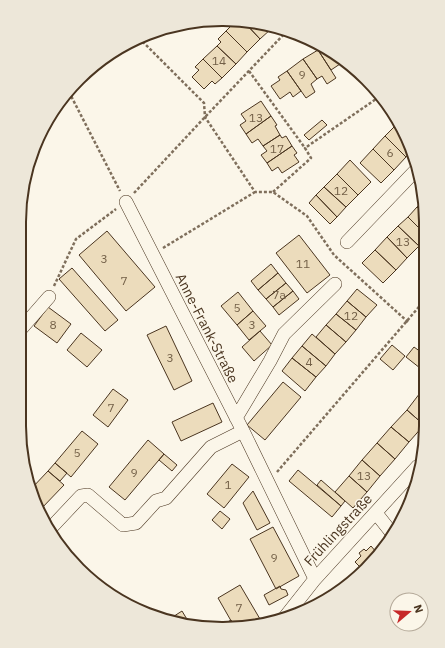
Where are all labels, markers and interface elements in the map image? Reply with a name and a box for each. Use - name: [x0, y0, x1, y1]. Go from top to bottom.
- house number: 14: [212, 53, 226, 68]
- house number: 9: [298, 67, 306, 82]
- house number: 13: [249, 110, 263, 125]
- house number: 17: [270, 141, 284, 156]
- house number: 6: [386, 145, 394, 160]
- house number: 12: [334, 183, 348, 198]
- house number: 13: [396, 234, 410, 249]
- house number: 3: [100, 251, 108, 266]
- house number: 11: [296, 256, 310, 271]
- street label: Anne-Frank-Straße: [172, 270, 243, 386]
- house number: 7: [120, 273, 128, 288]
- house number: 7a: [272, 287, 286, 302]
- house number: 5: [233, 300, 241, 315]
- house number: 12: [344, 308, 358, 323]
- house number: 8: [49, 317, 57, 332]
- house number: 3: [248, 317, 256, 332]
- house number: 3: [166, 350, 174, 365]
- house number: 4: [305, 354, 313, 369]
- house number: 7: [107, 400, 115, 415]
- house number: 5: [73, 445, 81, 460]
- house number: 9: [130, 465, 138, 480]
- house number: 13: [357, 468, 371, 483]
- house number: 1: [224, 477, 232, 492]
- street label: Frühlingstraße: [300, 490, 376, 570]
- house number: 9: [270, 550, 278, 565]
- north arrow: [389, 592, 429, 632]
- house number: 7: [235, 600, 243, 615]
- text: N: [411, 603, 426, 615]

